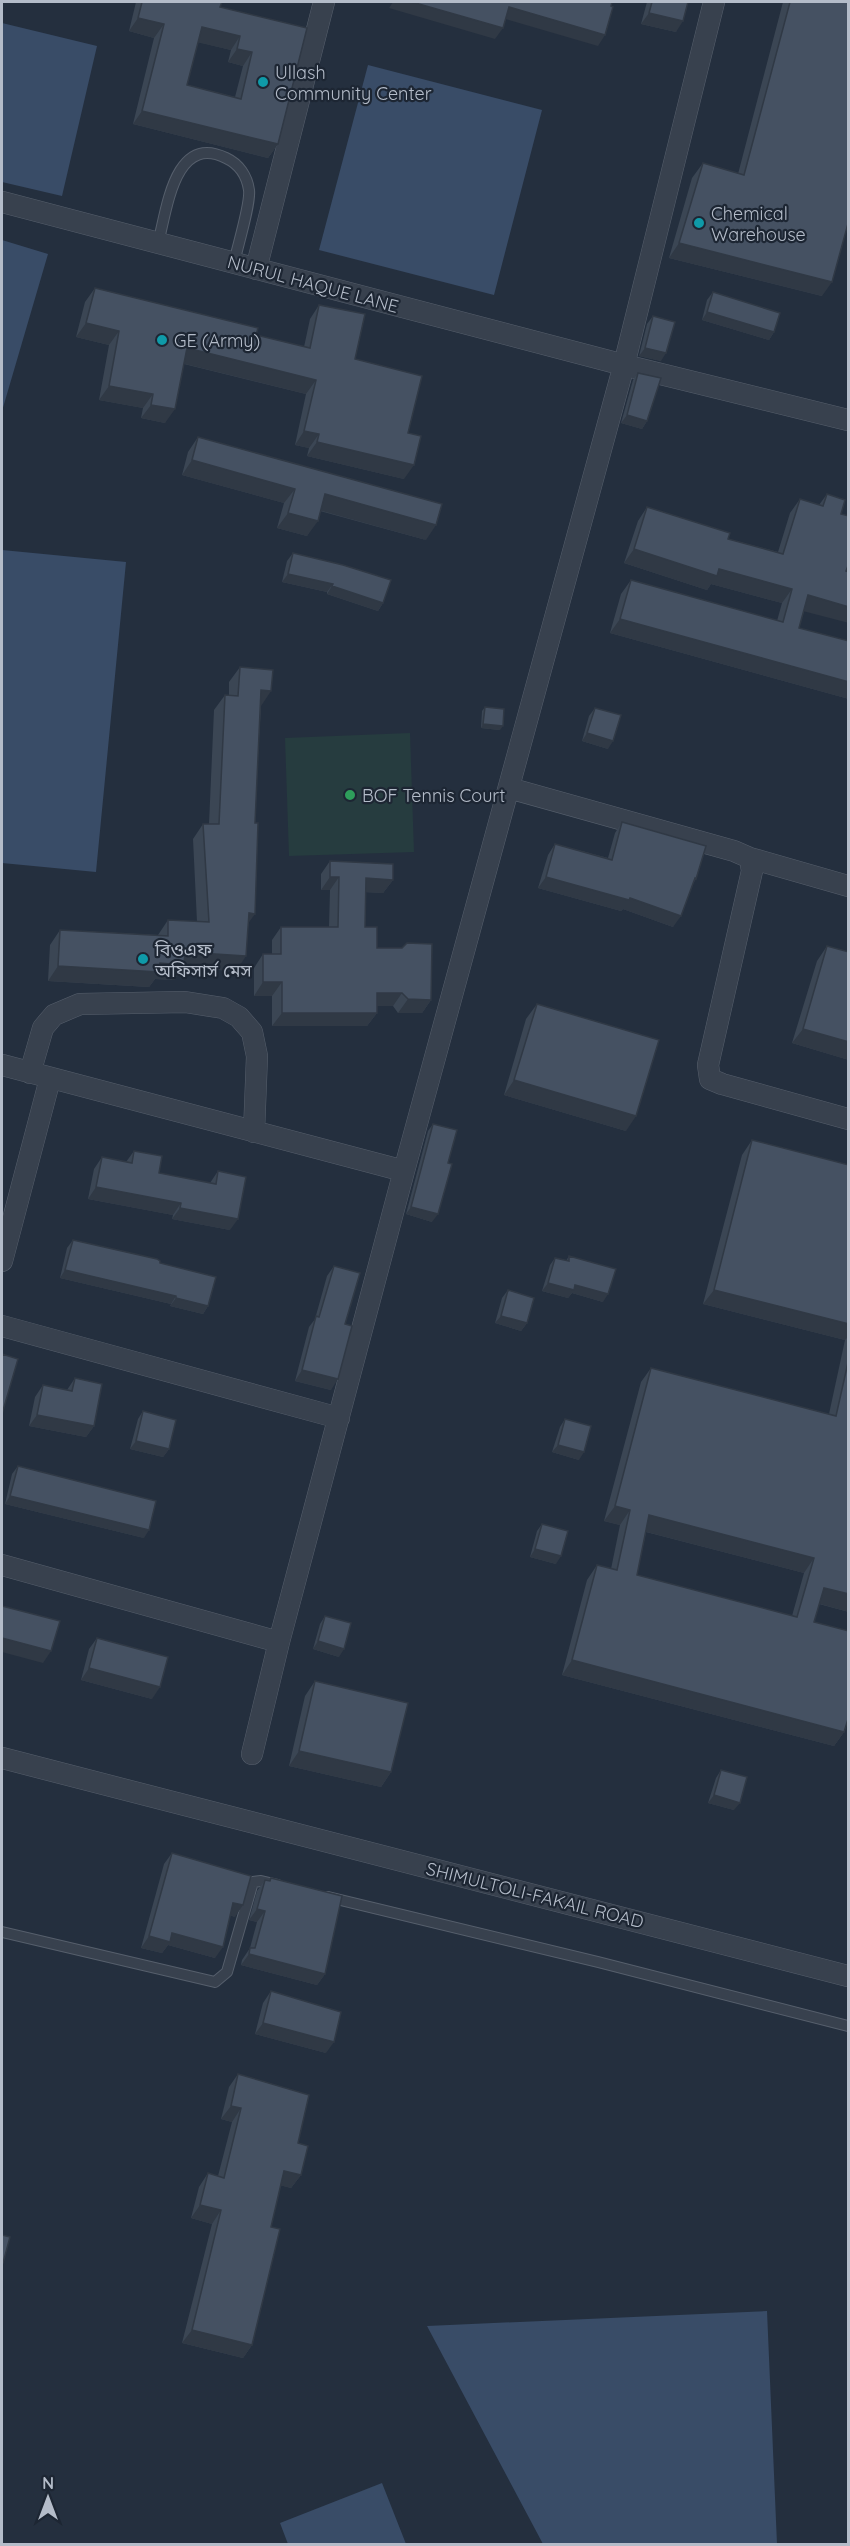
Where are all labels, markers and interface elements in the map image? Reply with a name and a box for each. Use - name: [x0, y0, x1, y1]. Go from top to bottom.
- place label: Ullash Community Center: [275, 61, 432, 105]
- marker: Ullash Community Center: [256, 75, 270, 89]
- place label: Chemical Warehouse: [711, 202, 806, 246]
- marker: Chemical Warehouse: [692, 216, 706, 230]
- street label: NURUL HAQUE LANE: [225, 250, 401, 318]
- place label: GE (Army): [174, 329, 260, 352]
- marker: GE (Army): [155, 333, 169, 347]
- place label: BOF Tennis Court: [362, 784, 505, 807]
- marker: BOF Tennis Court: [343, 788, 357, 802]
- place label: বিওএফ অফিসার্স মেস: [154, 938, 252, 982]
- marker: বিওএফ অফিসার্স মেস: [136, 952, 150, 966]
- street label: SHIMULTOLI-FAKAIL ROAD: [424, 1857, 646, 1933]
- north arrow: [18, 2468, 78, 2528]
- text: N: [42, 2473, 54, 2493]

